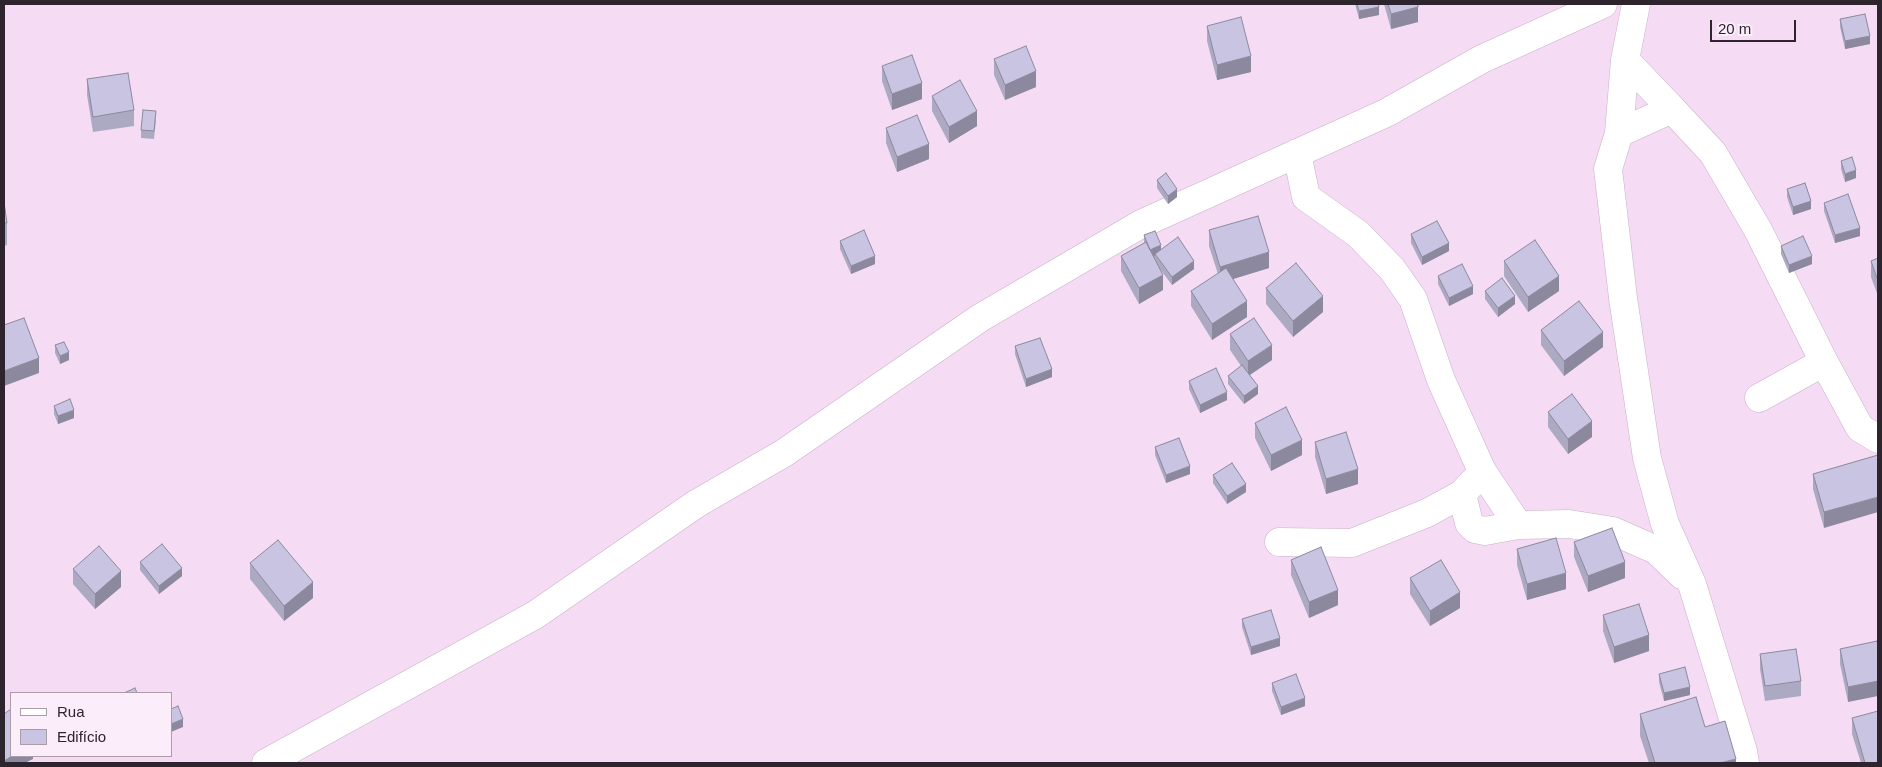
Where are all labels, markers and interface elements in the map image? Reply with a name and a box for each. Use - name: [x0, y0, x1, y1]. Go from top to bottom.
- scale bar: [1712, 10, 1798, 42]
- text: 20 m: [1718, 20, 1751, 37]
- legend: [10, 692, 172, 757]
- text: Rua: [57, 703, 85, 720]
- text: Edifício: [57, 728, 106, 745]

